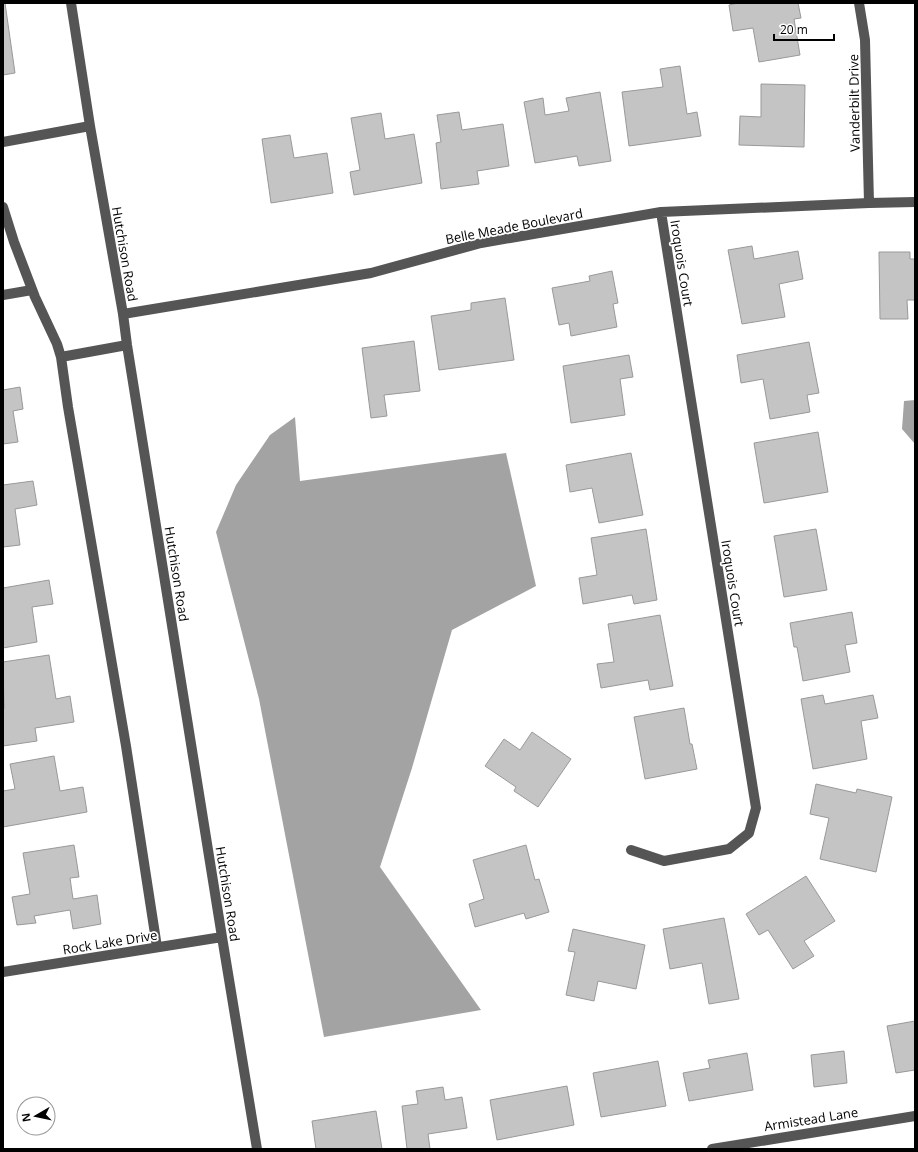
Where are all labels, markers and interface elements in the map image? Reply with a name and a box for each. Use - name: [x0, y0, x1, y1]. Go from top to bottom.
- scale bar: [774, 16, 834, 42]
- text: 20 m: [780, 21, 808, 38]
- street label: Vanderbilt Drive: [844, 54, 864, 152]
- street label: Belle Meade Boulevard: [444, 204, 584, 248]
- street label: Hutchison Road: [108, 205, 142, 303]
- street label: Iroquois Court: [666, 218, 698, 308]
- street label: Hutchison Road: [161, 525, 193, 623]
- street label: Iroquois Court: [717, 538, 749, 628]
- street label: Hutchison Road: [212, 845, 244, 943]
- street label: Rock Lake Drive: [61, 926, 159, 958]
- north arrow: [16, 1096, 56, 1136]
- street label: Armistead Lane: [763, 1103, 859, 1135]
- text: N: [18, 1112, 34, 1123]

